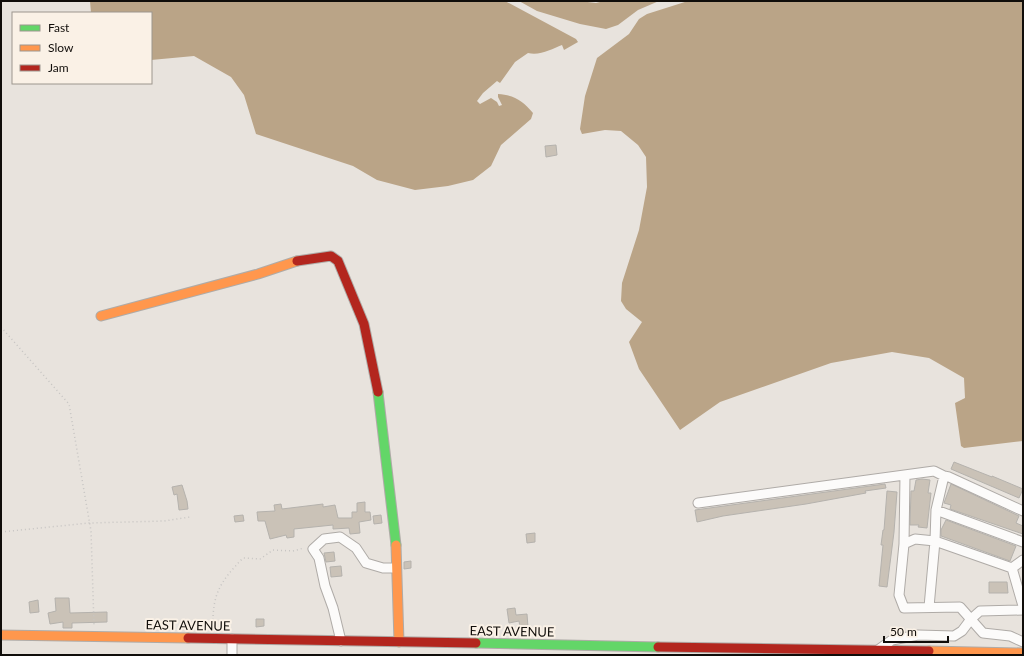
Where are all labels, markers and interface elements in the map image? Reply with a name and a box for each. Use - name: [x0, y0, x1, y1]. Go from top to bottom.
- legend: [12, 12, 152, 84]
- text: Fast: [48, 20, 70, 35]
- text: Slow: [48, 40, 74, 55]
- text: Jam: [48, 60, 69, 75]
- street label: EAST AVENUE: [145, 616, 231, 634]
- scale bar: [884, 618, 948, 644]
- street label: EAST AVENUE: [469, 622, 555, 640]
- text: 50 m: [890, 624, 917, 639]

